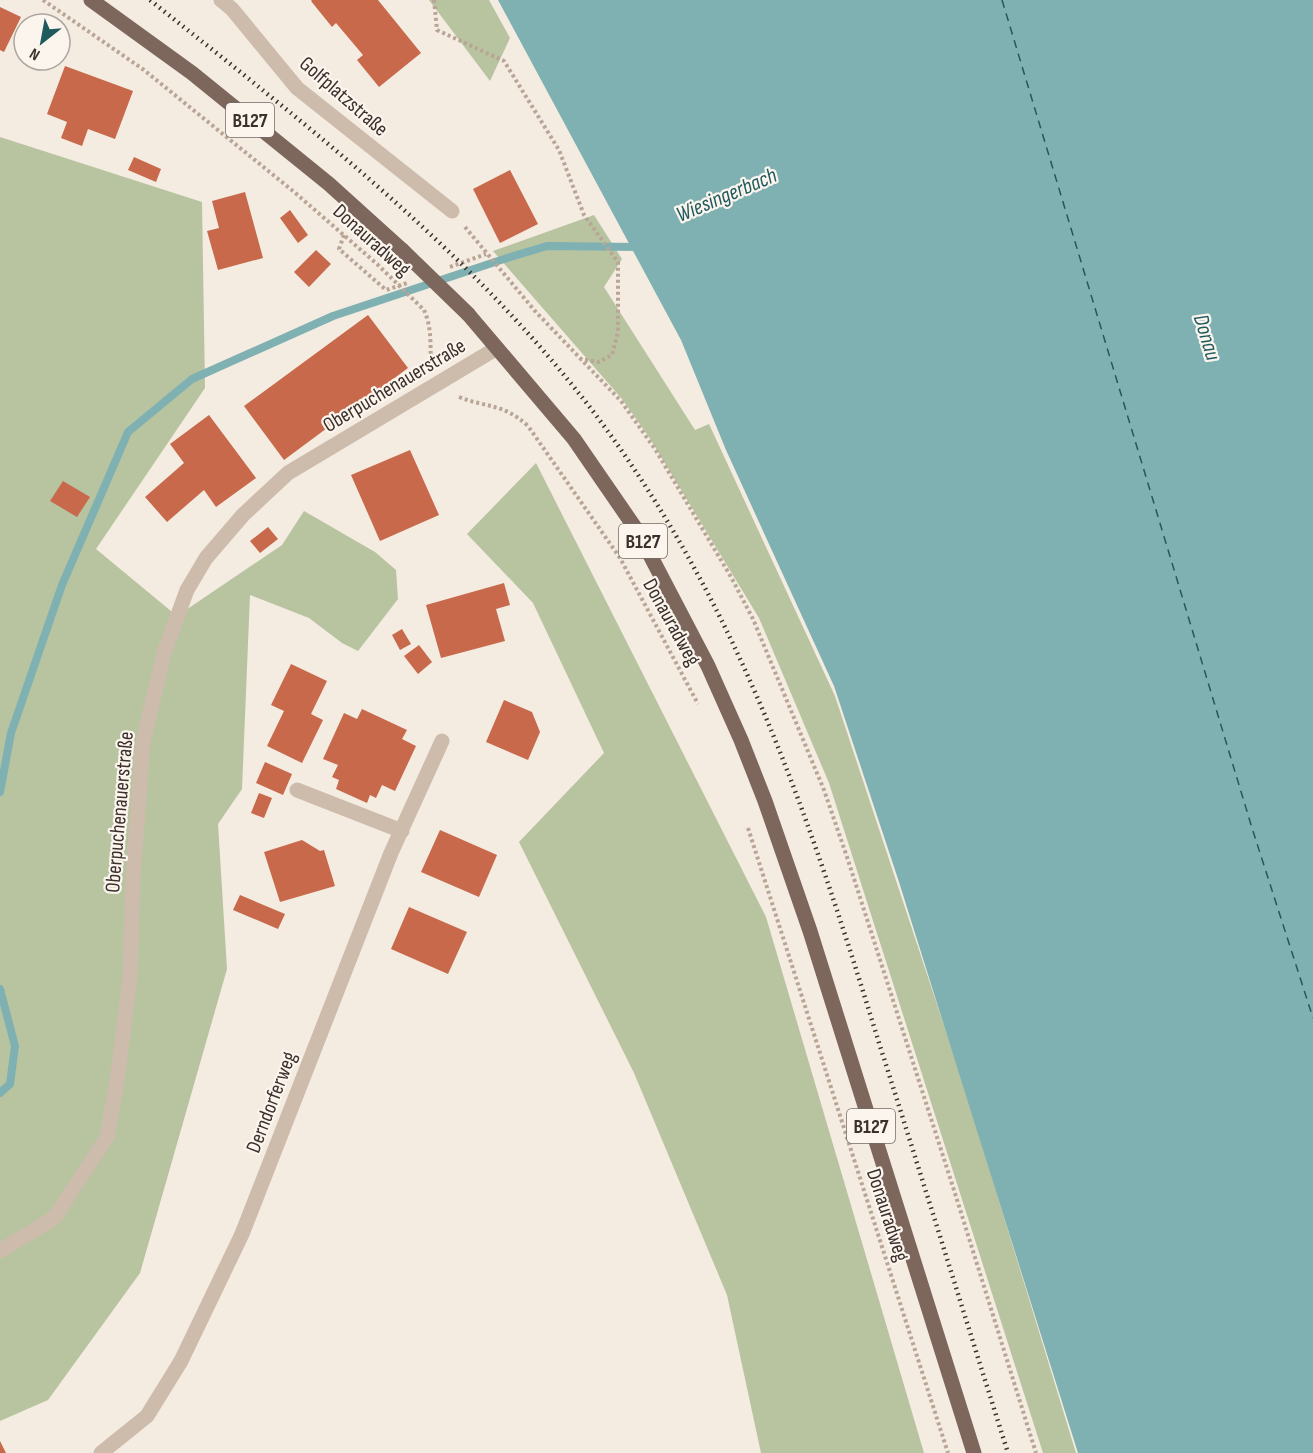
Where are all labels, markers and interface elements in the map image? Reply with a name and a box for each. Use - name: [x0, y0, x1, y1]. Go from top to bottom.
- north arrow: [12, 12, 72, 72]
- text: N: [26, 43, 44, 64]
- street label: Golfplatzstraße: [294, 51, 393, 142]
- road number: B127: [226, 103, 274, 137]
- water label: Wiesingerbach: [672, 162, 781, 229]
- street label: Donauradweg: [328, 199, 416, 282]
- water label: Donau: [1187, 311, 1226, 364]
- street label: Oberpuchenauerstraße: [318, 333, 470, 438]
- road number: B127: [619, 524, 667, 558]
- street label: Donauradweg: [637, 574, 706, 670]
- street label: Oberpuchenauerstraße: [100, 730, 139, 894]
- street label: Derndorferweg: [241, 1048, 302, 1156]
- road number: B127: [847, 1109, 895, 1143]
- street label: Donauradweg: [861, 1166, 914, 1265]

